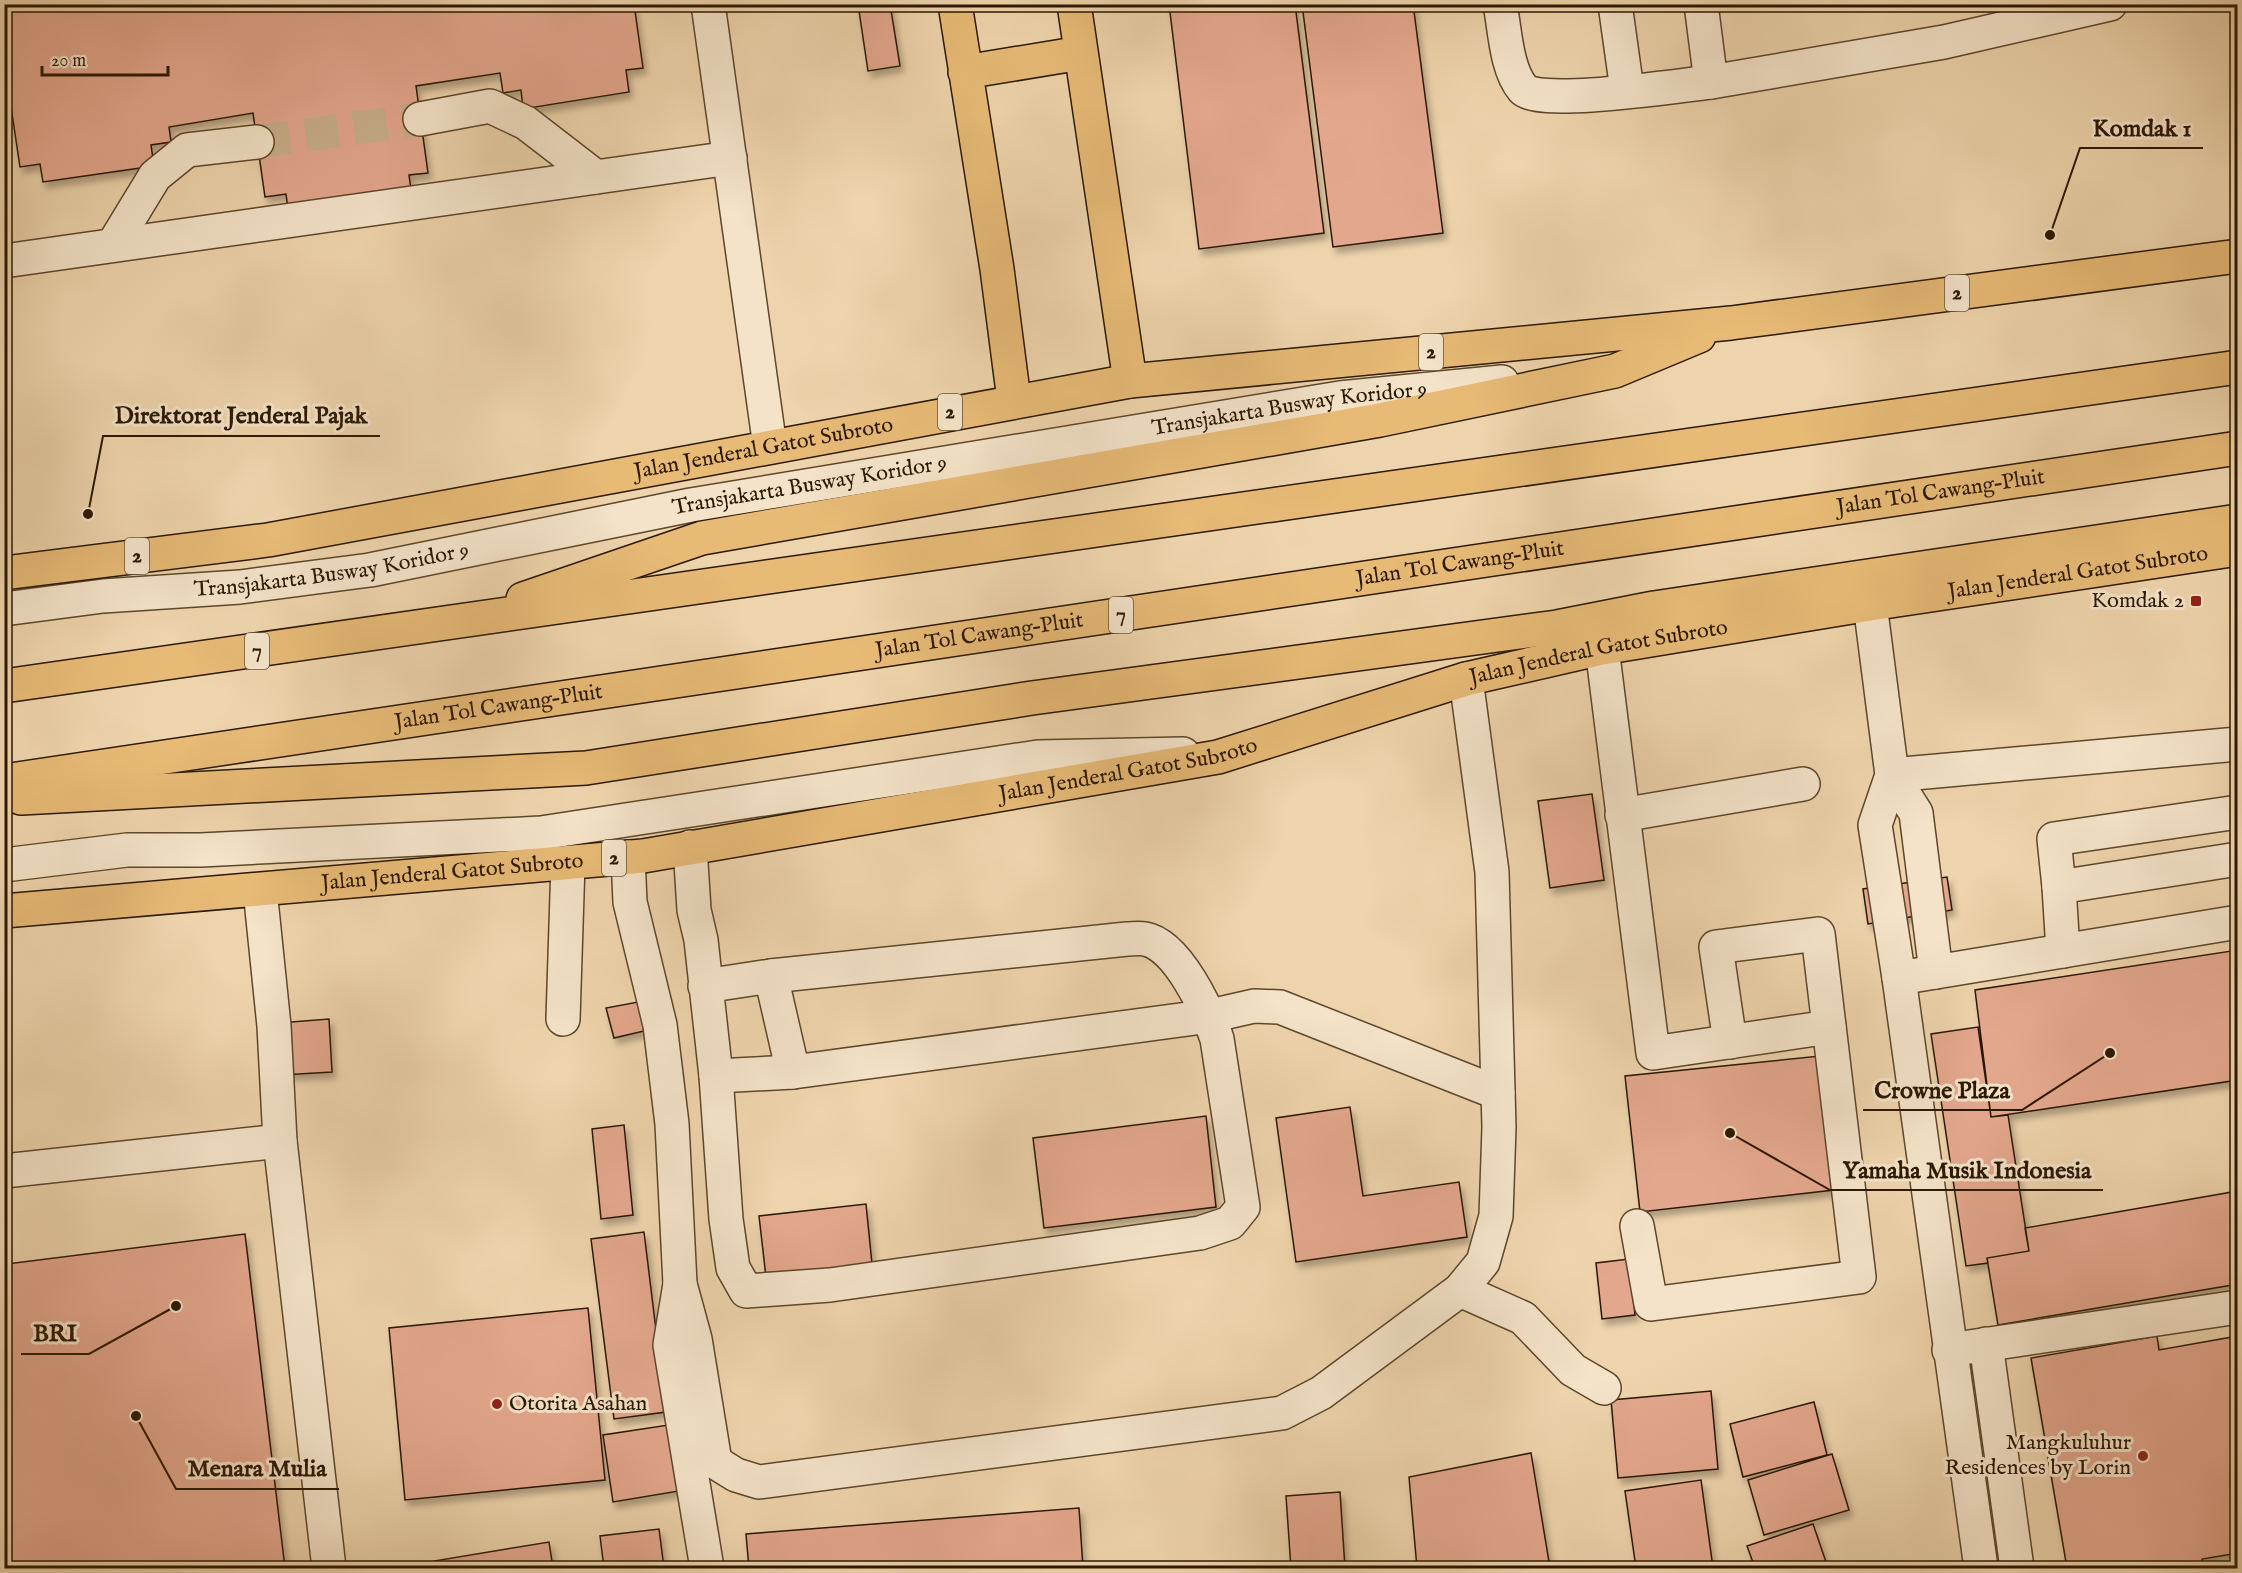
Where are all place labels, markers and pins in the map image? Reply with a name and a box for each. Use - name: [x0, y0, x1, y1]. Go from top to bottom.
- callout: Komdak 1: [2080, 106, 2203, 148]
- callout: Direktorat Jenderal Pajak: [103, 394, 380, 436]
- place label: Komdak 2: [2091, 587, 2184, 615]
- marker: Komdak 2: [2189, 594, 2203, 608]
- callout: Crowne Plaza: [1863, 1068, 2022, 1110]
- callout: Yamaha Musik Indonesia: [1830, 1148, 2103, 1190]
- callout: BRI: [21, 1312, 89, 1354]
- place label: Otorita Asahan: [509, 1390, 648, 1418]
- marker: Otorita Asahan: [490, 1397, 504, 1411]
- place label: Mangkuluhur Residences by Lorin: [1945, 1429, 2131, 1482]
- callout: Menara Mulia: [176, 1447, 339, 1489]
- marker: Mangkuluhur Residences by Lorin: [2136, 1449, 2150, 1463]

